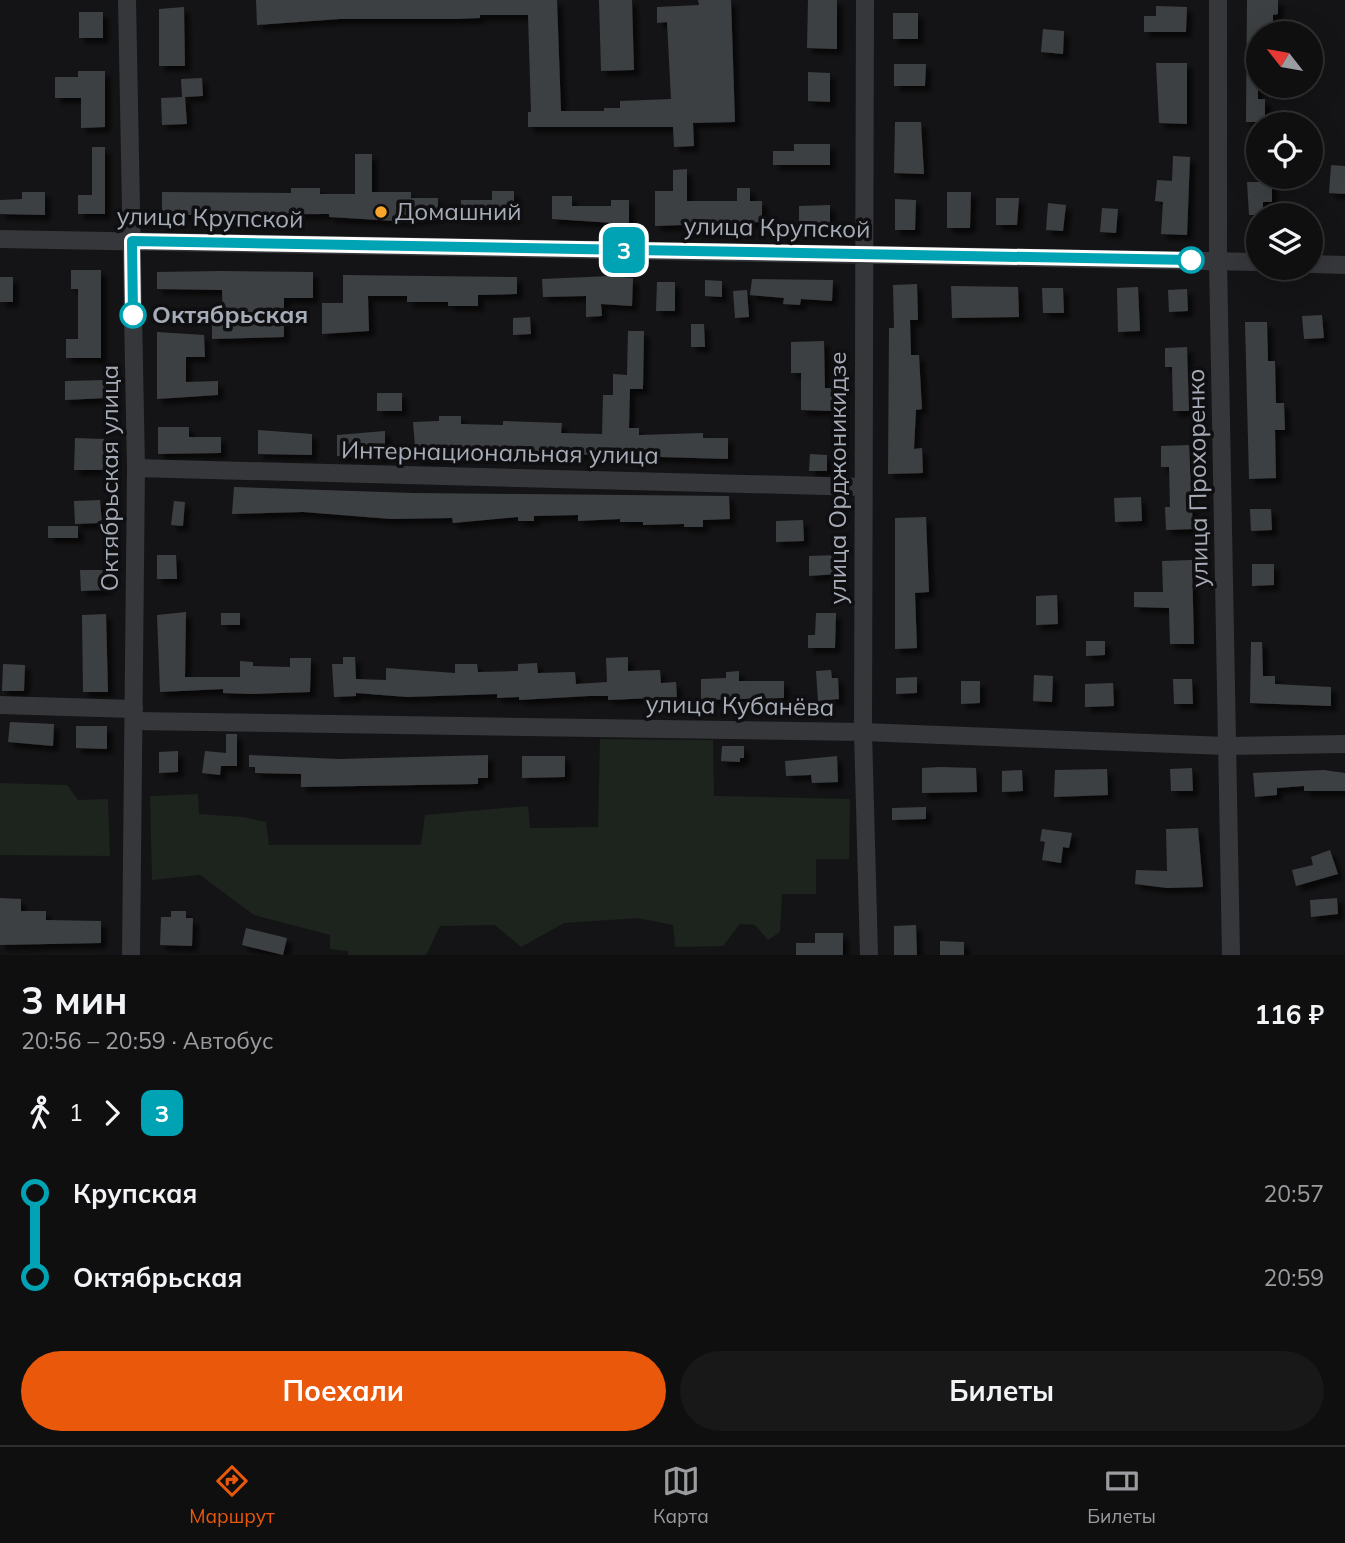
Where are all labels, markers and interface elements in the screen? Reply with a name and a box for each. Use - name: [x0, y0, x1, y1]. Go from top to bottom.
- north arrow: [1246, 21, 1323, 98]
- map controls: [1246, 21, 1323, 280]
- button: locate: [1246, 112, 1323, 189]
- place label: Домашний: [395, 196, 522, 226]
- street label: улица Крупской: [116, 200, 304, 234]
- button: layers: [1246, 203, 1323, 280]
- marker: Домашний: [373, 204, 389, 220]
- street label: улица Крупской: [683, 210, 871, 244]
- line badge: 3: [601, 227, 647, 273]
- text: 3: [617, 235, 631, 265]
- unlabelled marker: [1178, 247, 1204, 273]
- place label: Октябрьская: [152, 299, 308, 329]
- marker: Октябрьская: [120, 302, 146, 328]
- street label: улица Орджоникидзе: [822, 351, 852, 605]
- street label: Октябрьская улица: [94, 365, 124, 591]
- street label: улица Прохоренко: [1180, 368, 1214, 588]
- street label: Интернациональная улица: [341, 434, 659, 470]
- street label: улица Кубанёва: [645, 688, 835, 722]
- text: 3 мин: [21, 976, 128, 1024]
- text: 116 ₽: [1254, 998, 1324, 1031]
- text: 20:56 – 20:59 · Автобус: [21, 1026, 274, 1055]
- icon: walk: [21, 1094, 59, 1132]
- icon: forward: [93, 1094, 131, 1132]
- text: 1: [69, 1098, 83, 1127]
- text: 3: [155, 1098, 169, 1128]
- text: Крупская: [73, 1177, 197, 1210]
- text: 20:57: [1264, 1179, 1324, 1208]
- text: Октябрьская: [73, 1261, 242, 1294]
- text: 20:59: [1264, 1263, 1324, 1292]
- button: Поехали: [21, 1351, 666, 1431]
- button: Билеты: [680, 1351, 1324, 1431]
- tab: Маршрут: [189, 1462, 275, 1528]
- tab: Карта: [653, 1462, 709, 1528]
- tab: Билеты: [1087, 1462, 1156, 1528]

